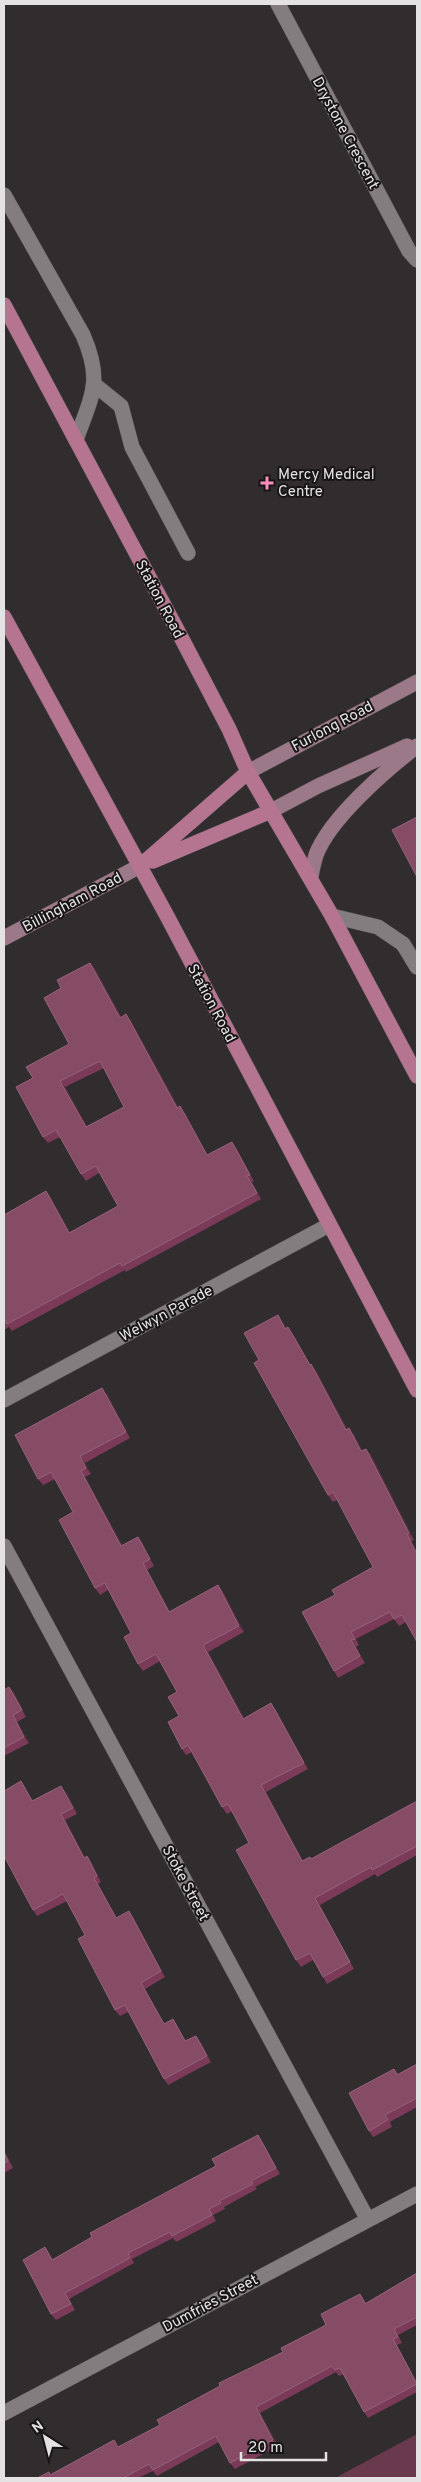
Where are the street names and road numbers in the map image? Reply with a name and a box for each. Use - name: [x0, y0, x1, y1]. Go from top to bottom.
- street label: Drystone Crescent: [307, 74, 382, 193]
- street label: Station Road: [130, 557, 187, 642]
- street label: Furlong Road: [289, 698, 377, 757]
- street label: Billingham Road: [20, 869, 126, 938]
- street label: Station Road: [182, 961, 239, 1046]
- street label: Welwyn Parade: [117, 1282, 216, 1347]
- street label: Stoke Street: [157, 1843, 213, 1925]
- street label: Dumfries Street: [160, 2271, 262, 2338]

